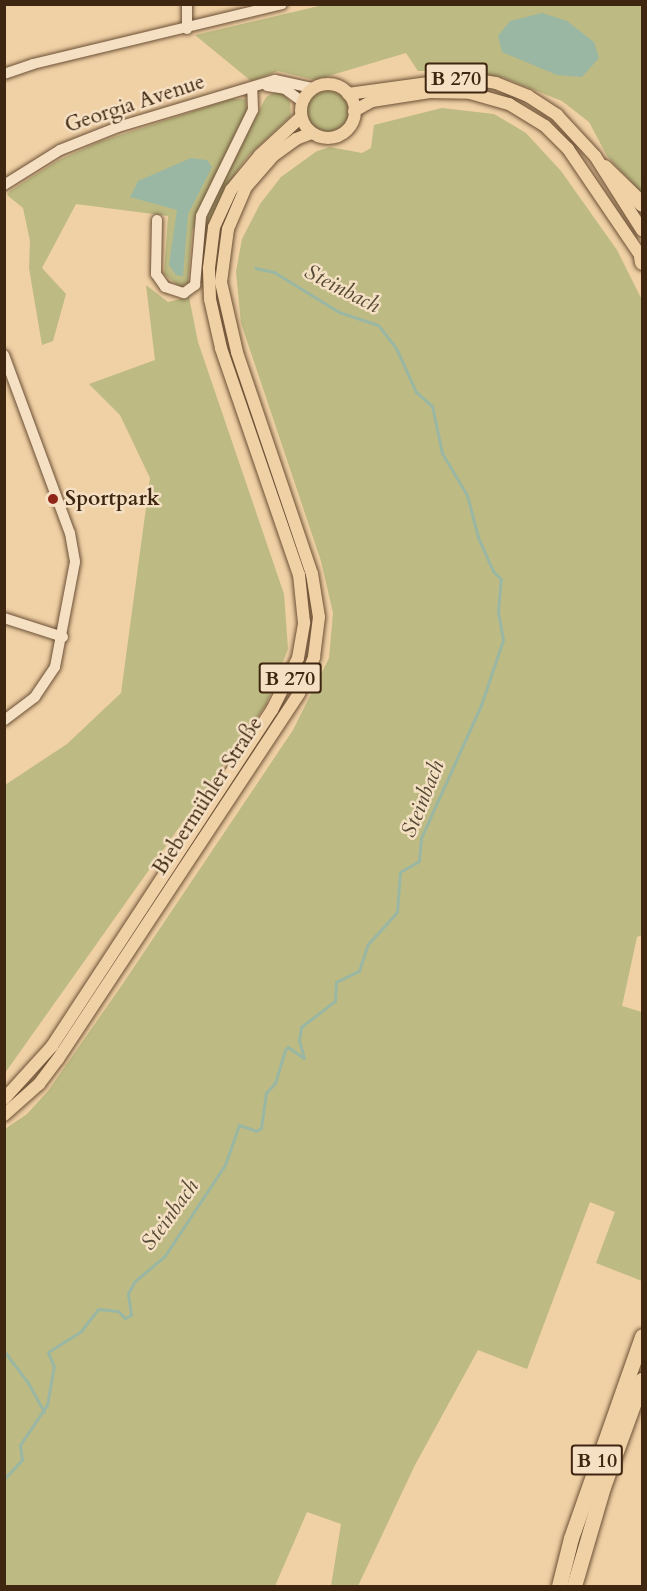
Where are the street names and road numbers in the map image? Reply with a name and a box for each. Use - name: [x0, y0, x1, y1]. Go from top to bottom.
- road number: B 270: [424, 61, 488, 95]
- street label: Georgia Avenue: [62, 70, 208, 138]
- road number: B 270: [258, 661, 322, 695]
- street label: Biebermühler Straße: [148, 712, 268, 880]
- road number: B 10: [570, 1443, 624, 1477]

